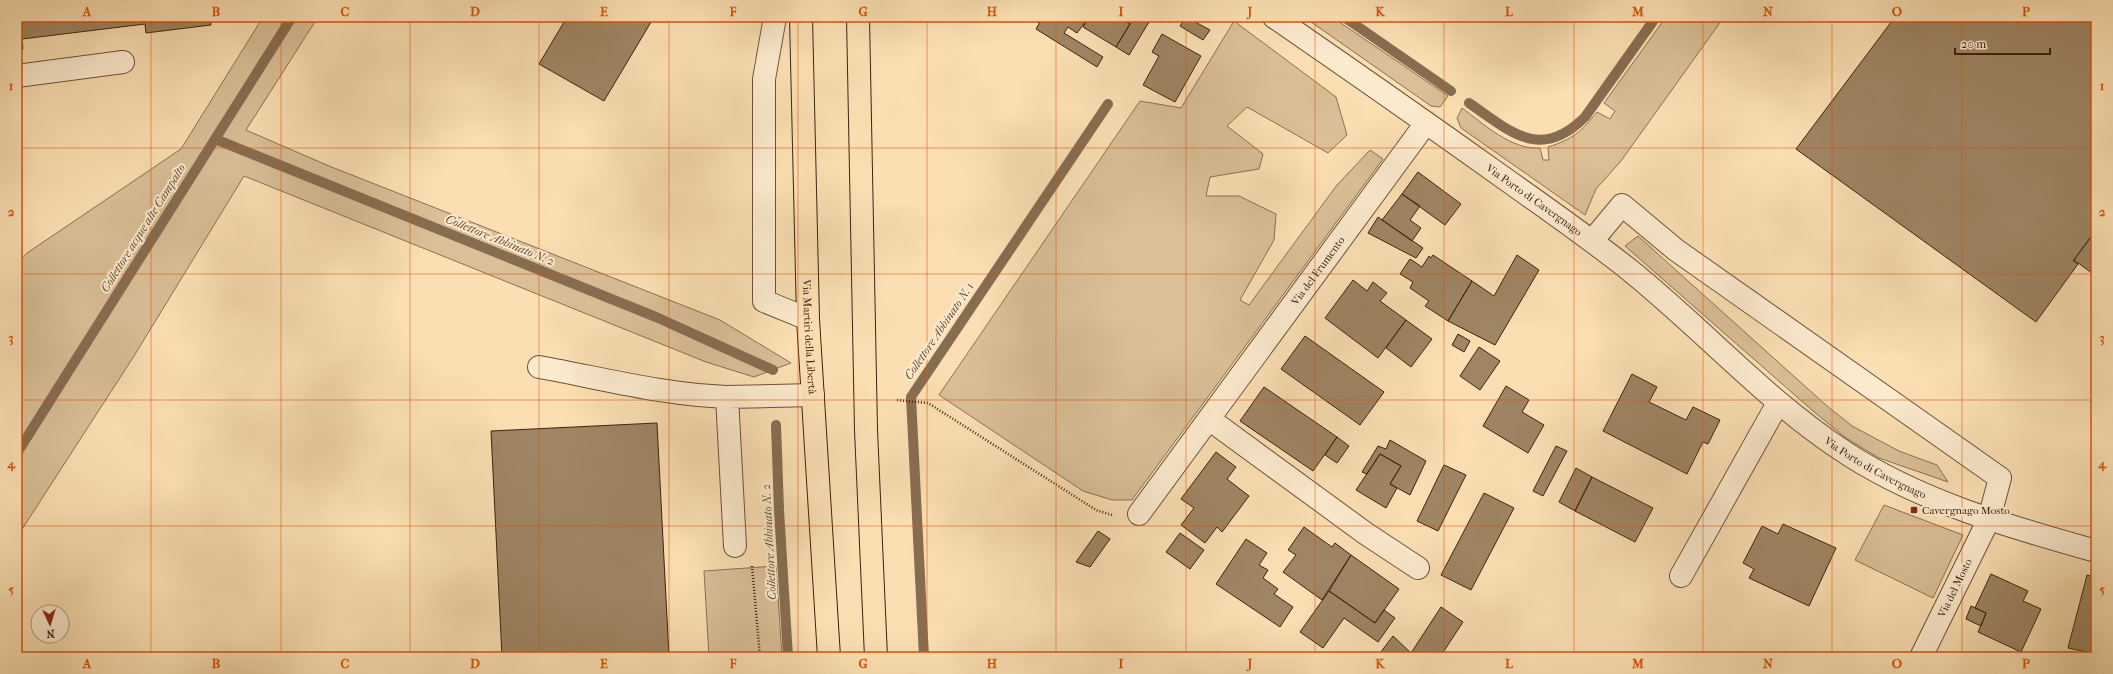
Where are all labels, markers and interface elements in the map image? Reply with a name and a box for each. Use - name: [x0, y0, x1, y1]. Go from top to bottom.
- text: A: [82, 4, 92, 19]
- text: B: [212, 4, 221, 19]
- text: C: [341, 4, 350, 19]
- text: D: [470, 4, 480, 19]
- text: E: [600, 4, 608, 19]
- text: F: [729, 4, 737, 19]
- text: G: [858, 4, 868, 19]
- text: H: [987, 4, 998, 19]
- text: I: [1118, 4, 1124, 19]
- text: J: [1246, 4, 1253, 20]
- text: K: [1375, 4, 1386, 19]
- text: L: [1505, 4, 1514, 19]
- text: M: [1631, 4, 1644, 19]
- text: N: [1763, 4, 1773, 19]
- text: O: [1892, 4, 1902, 19]
- text: P: [2022, 4, 2030, 19]
- scale bar: [1955, 30, 2050, 56]
- text: 20 m: [1961, 37, 1986, 51]
- text: 1: [9, 78, 14, 93]
- text: 1: [2100, 78, 2105, 93]
- water label: Collettore acque alte Campalto: [98, 161, 188, 295]
- street label: Via Porto di Cavergnago: [1483, 161, 1585, 238]
- text: 2: [8, 204, 15, 219]
- text: 2: [2099, 204, 2106, 219]
- water label: Collettore Abbinato N. 2: [444, 212, 556, 268]
- street label: Via del Frumento: [1288, 233, 1347, 308]
- street label: Via Martiri della Libertà: [801, 278, 819, 396]
- water label: Collettore Abbinato N. 1: [901, 280, 977, 382]
- text: 3: [8, 330, 14, 346]
- text: 3: [2099, 330, 2105, 346]
- street label: Via Porto di Cavergnago: [1821, 433, 1929, 501]
- text: 4: [6, 456, 16, 472]
- text: 4: [2097, 456, 2107, 472]
- water label: Collettore Abbinato N. 2: [759, 484, 779, 600]
- place label: Cavergnago Mosto: [1922, 504, 2010, 517]
- marker: Cavergnago Mosto: [1909, 505, 1919, 515]
- street label: Via del Mosto: [1935, 556, 1975, 620]
- text: 5: [8, 582, 14, 597]
- text: 5: [2099, 582, 2105, 597]
- north arrow: [30, 604, 70, 644]
- text: N: [45, 627, 55, 640]
- text: A: [82, 656, 92, 671]
- text: B: [212, 656, 221, 671]
- text: C: [341, 656, 350, 671]
- text: D: [470, 656, 480, 671]
- text: E: [600, 656, 608, 671]
- text: F: [729, 656, 737, 671]
- text: G: [858, 656, 868, 671]
- text: H: [987, 656, 998, 671]
- text: I: [1118, 656, 1124, 671]
- text: J: [1246, 656, 1253, 672]
- text: K: [1375, 656, 1386, 671]
- text: L: [1505, 656, 1514, 671]
- text: M: [1631, 656, 1644, 671]
- text: N: [1763, 656, 1773, 671]
- text: O: [1892, 656, 1902, 671]
- text: P: [2022, 656, 2030, 671]

